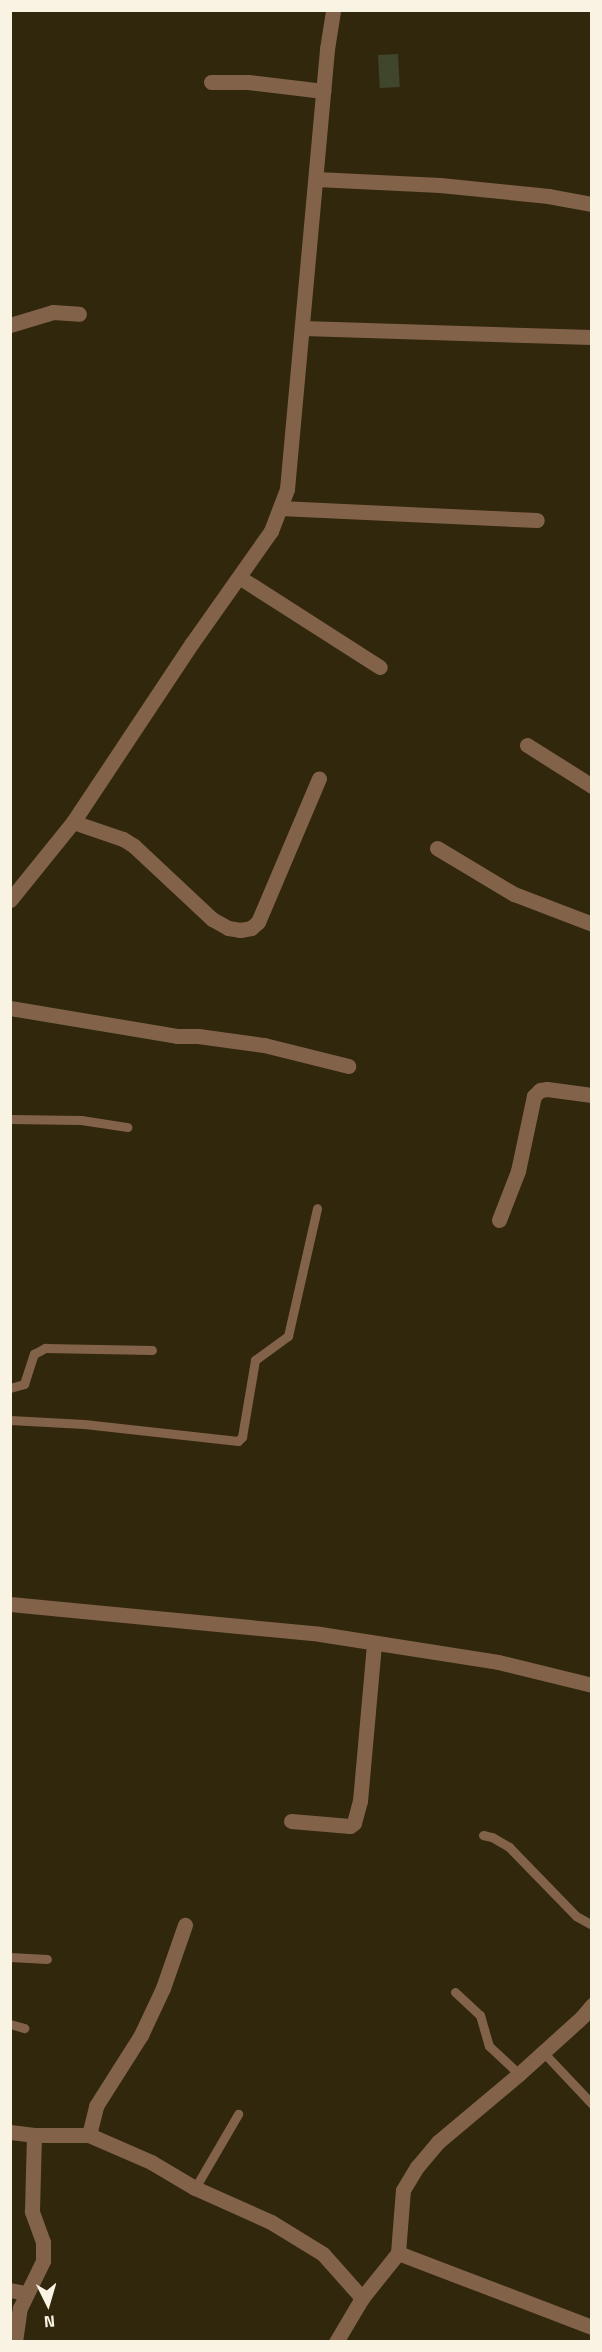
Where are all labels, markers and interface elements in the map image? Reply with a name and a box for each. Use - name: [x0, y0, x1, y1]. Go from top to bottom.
- north arrow: [18, 2274, 78, 2334]
- text: N: [43, 2309, 56, 2334]

